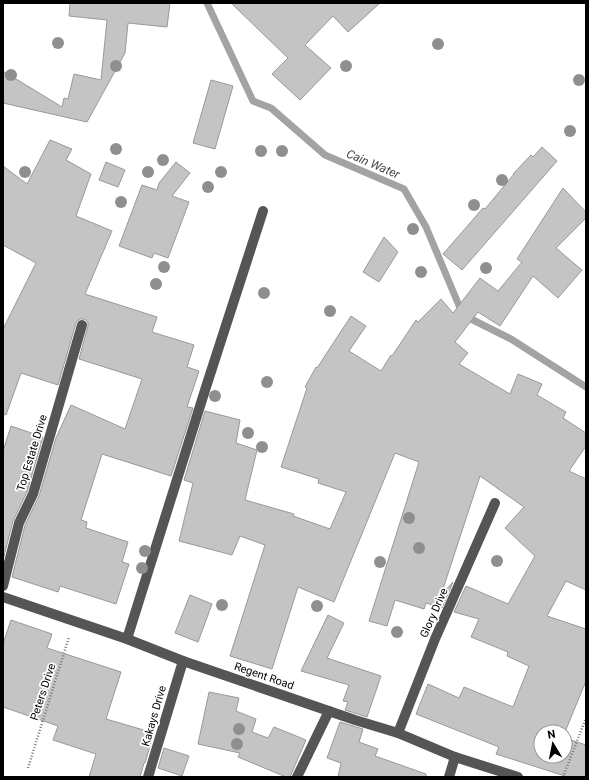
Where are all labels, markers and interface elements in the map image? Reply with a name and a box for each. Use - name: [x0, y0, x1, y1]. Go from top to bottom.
- water label: Cain Water: [344, 147, 403, 182]
- street label: Top Estate Drive: [14, 413, 50, 493]
- street label: Glory Drive: [417, 586, 451, 640]
- street label: Regent Road: [232, 660, 296, 692]
- street label: Peters Drive: [28, 662, 58, 722]
- street label: Kakays Drive: [139, 684, 169, 748]
- north arrow: [533, 724, 573, 764]
- text: N: [546, 728, 557, 742]

